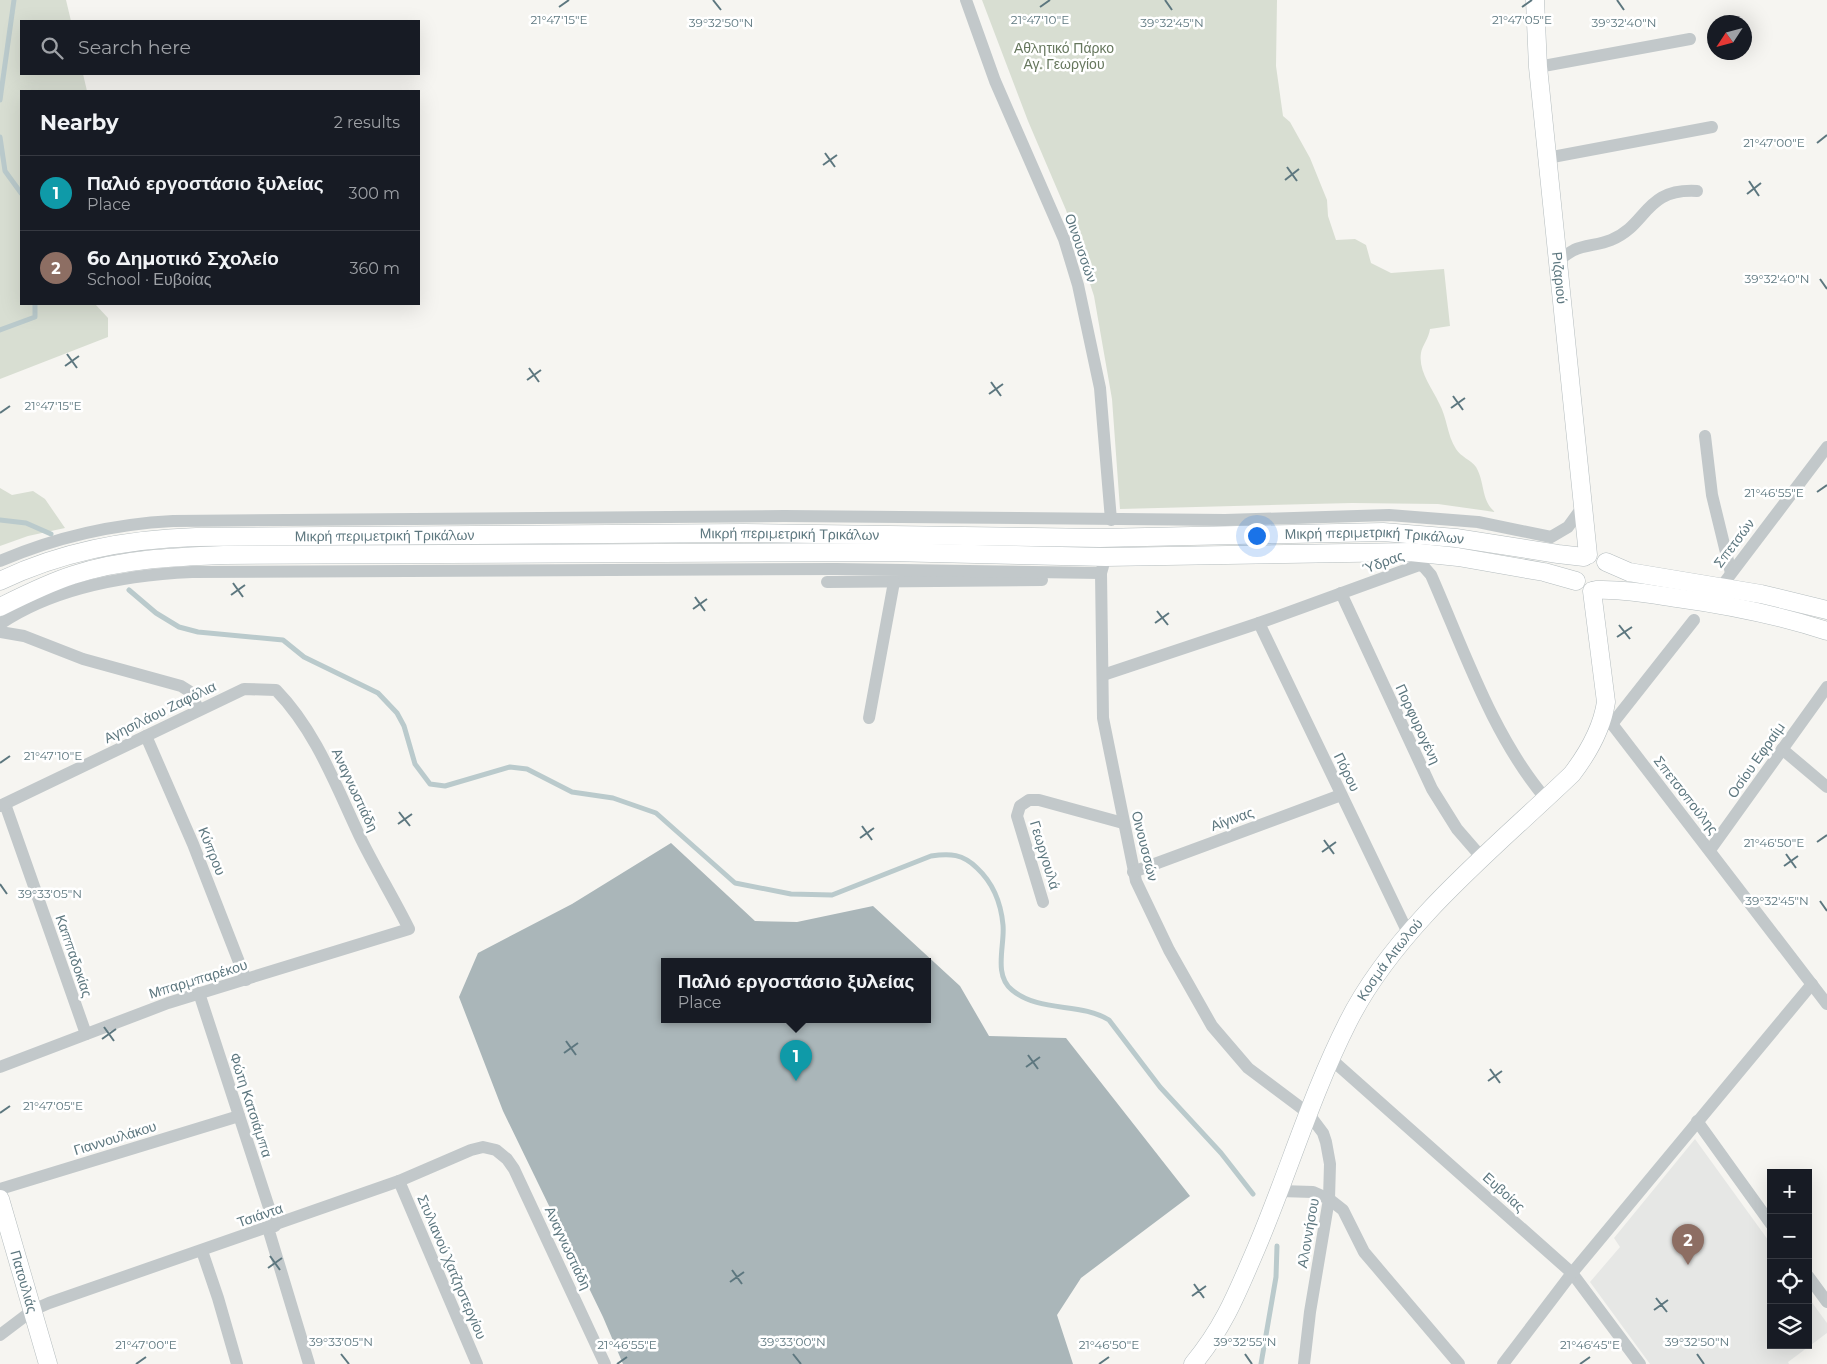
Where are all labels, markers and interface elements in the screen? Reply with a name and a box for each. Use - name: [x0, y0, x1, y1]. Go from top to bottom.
- text: 21°47'15"E: [530, 12, 588, 27]
- text: 21°47'10"E: [1011, 12, 1069, 27]
- text: 21°47'05"E: [1492, 12, 1552, 27]
- text: 39°32'50"N: [689, 15, 753, 30]
- text: 39°32'45"N: [1140, 15, 1204, 30]
- text: 39°32'40"N: [1592, 15, 1657, 30]
- north arrow: [1707, 15, 1752, 60]
- search box: [20, 20, 420, 75]
- icon: search: [38, 34, 66, 62]
- text: Search here: [78, 36, 191, 59]
- park label: Αθλητικό Πάρκο Αγ. Γεωργίου: [1014, 39, 1114, 73]
- text: Nearby: [40, 110, 119, 135]
- text: 2 results: [334, 113, 400, 132]
- text: 21°47'00"E: [1743, 135, 1805, 150]
- text: Παλιό εργοστάσιο ξυλείας: [87, 172, 324, 195]
- text: 1: [53, 184, 59, 203]
- text: 300 m: [349, 184, 400, 203]
- text: Place: [87, 195, 131, 214]
- street label: Οινουσσών: [1061, 211, 1101, 285]
- text: 6ο Δημοτικό Σχολείο: [87, 247, 279, 270]
- street label: Ριζαριού: [1548, 251, 1571, 305]
- text: 2: [51, 259, 61, 278]
- text: 360 m: [349, 259, 400, 278]
- text: School · Ευβοίας: [87, 270, 211, 289]
- text: 39°32'40"N: [1745, 271, 1810, 286]
- text: 21°47'15"E: [24, 398, 82, 413]
- text: 21°46'55"E: [1744, 485, 1804, 500]
- street label: Σπετσών: [1710, 515, 1758, 571]
- your location: [1244, 523, 1270, 549]
- street label: Μικρή περιμετρική Τρικάλων: [1285, 523, 1465, 548]
- street label: Μικρή περιμετρική Τρικάλων: [700, 524, 880, 544]
- street label: Μικρή περιμετρική Τρικάλων: [295, 526, 475, 545]
- street label: Ύδρας: [1360, 546, 1406, 578]
- street label: Αγησιλάου Ζαφόλια: [101, 677, 219, 747]
- street label: Πορφυρογένη: [1392, 681, 1444, 767]
- street label: Οσίου Εφραίμ: [1723, 718, 1789, 802]
- street label: Αναγνωστιάδη: [328, 745, 382, 835]
- text: 21°47'10"E: [24, 748, 82, 763]
- street label: Πόρου: [1330, 749, 1364, 795]
- street label: Σπετσοπούλης: [1650, 752, 1722, 838]
- street label: Αίγινας: [1208, 803, 1256, 835]
- street label: Οινουσσών: [1128, 809, 1162, 883]
- street label: Γεωργουλά: [1026, 818, 1064, 892]
- street label: Κύπρου: [194, 824, 230, 878]
- text: 21°46'50"E: [1744, 835, 1804, 850]
- text: 39°33'05"N: [18, 886, 82, 901]
- text: 39°32'45"N: [1745, 893, 1809, 908]
- street label: Καππαδοκίας: [51, 912, 97, 1000]
- street label: Κοσμά Αιτωλού: [1353, 915, 1427, 1004]
- street label: Μπαρμπαρέκου: [147, 955, 249, 1003]
- popup: [661, 958, 931, 1023]
- text: Παλιό εργοστάσιο ξυλείας: [678, 970, 914, 993]
- text: Place: [678, 993, 721, 1012]
- pin: 1: [780, 1040, 812, 1081]
- street label: Φώτη Κατσιάμπα: [226, 1050, 276, 1160]
- text: 21°47'05"E: [23, 1098, 83, 1113]
- street label: Γιαννουλάκου: [71, 1117, 159, 1159]
- street label: Ευβοίας: [1479, 1168, 1529, 1216]
- map controls: [1767, 1169, 1812, 1349]
- button: +: [1767, 1169, 1812, 1214]
- street label: Στυλιανού Χατζηστεργίου: [413, 1192, 491, 1342]
- street label: Αλοννήσου: [1293, 1197, 1323, 1269]
- street label: Τσιάντα: [235, 1199, 285, 1231]
- street label: Αναγνωστιάδη: [541, 1203, 595, 1293]
- button: −: [1767, 1214, 1812, 1259]
- pin: 2: [1672, 1224, 1704, 1265]
- street label: Πατουλιάς: [6, 1248, 42, 1315]
- button: locate: [1767, 1259, 1812, 1304]
- button: layers: [1767, 1304, 1812, 1349]
- text: 39°33'05"N: [309, 1334, 373, 1349]
- text: 39°33'00"N: [760, 1334, 826, 1349]
- text: 39°32'55"N: [1213, 1334, 1277, 1349]
- text: 39°32'50"N: [1665, 1334, 1729, 1349]
- text: 21°47'00"E: [115, 1337, 177, 1352]
- text: 21°46'55"E: [597, 1337, 657, 1352]
- text: 21°46'50"E: [1079, 1337, 1139, 1352]
- text: 21°46'45"E: [1560, 1337, 1620, 1352]

